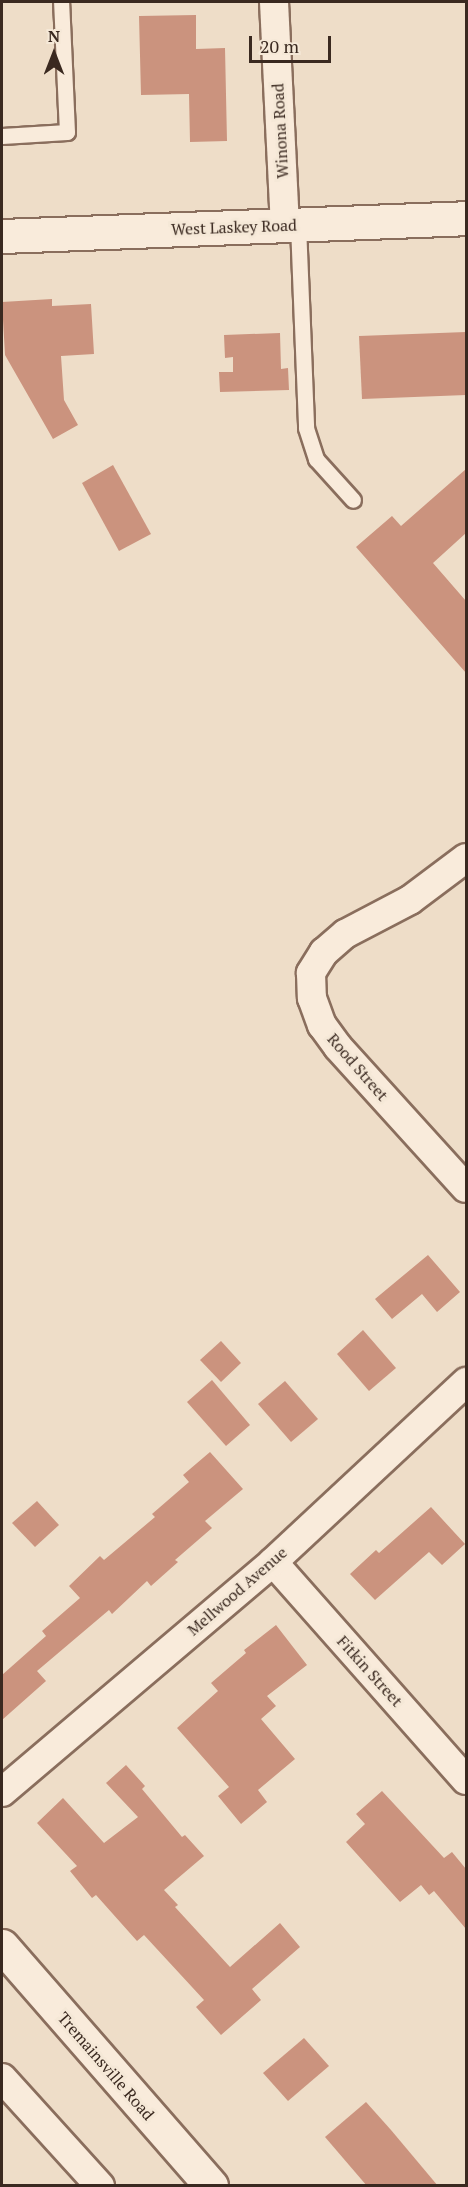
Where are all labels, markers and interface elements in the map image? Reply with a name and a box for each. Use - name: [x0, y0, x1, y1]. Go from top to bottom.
- north arrow: [24, 24, 84, 84]
- scale bar: [252, 24, 334, 62]
- text: N: [48, 25, 60, 47]
- text: 20 m: [260, 34, 299, 58]
- street label: Winona Road: [268, 83, 292, 179]
- street label: West Laskey Road: [171, 215, 297, 239]
- street label: Rood Street: [324, 1029, 392, 1105]
- street label: Mellwood Avenue: [183, 1542, 291, 1640]
- street label: Fitkin Street: [333, 1632, 407, 1710]
- street label: Tremainsville Road: [54, 2008, 158, 2124]

